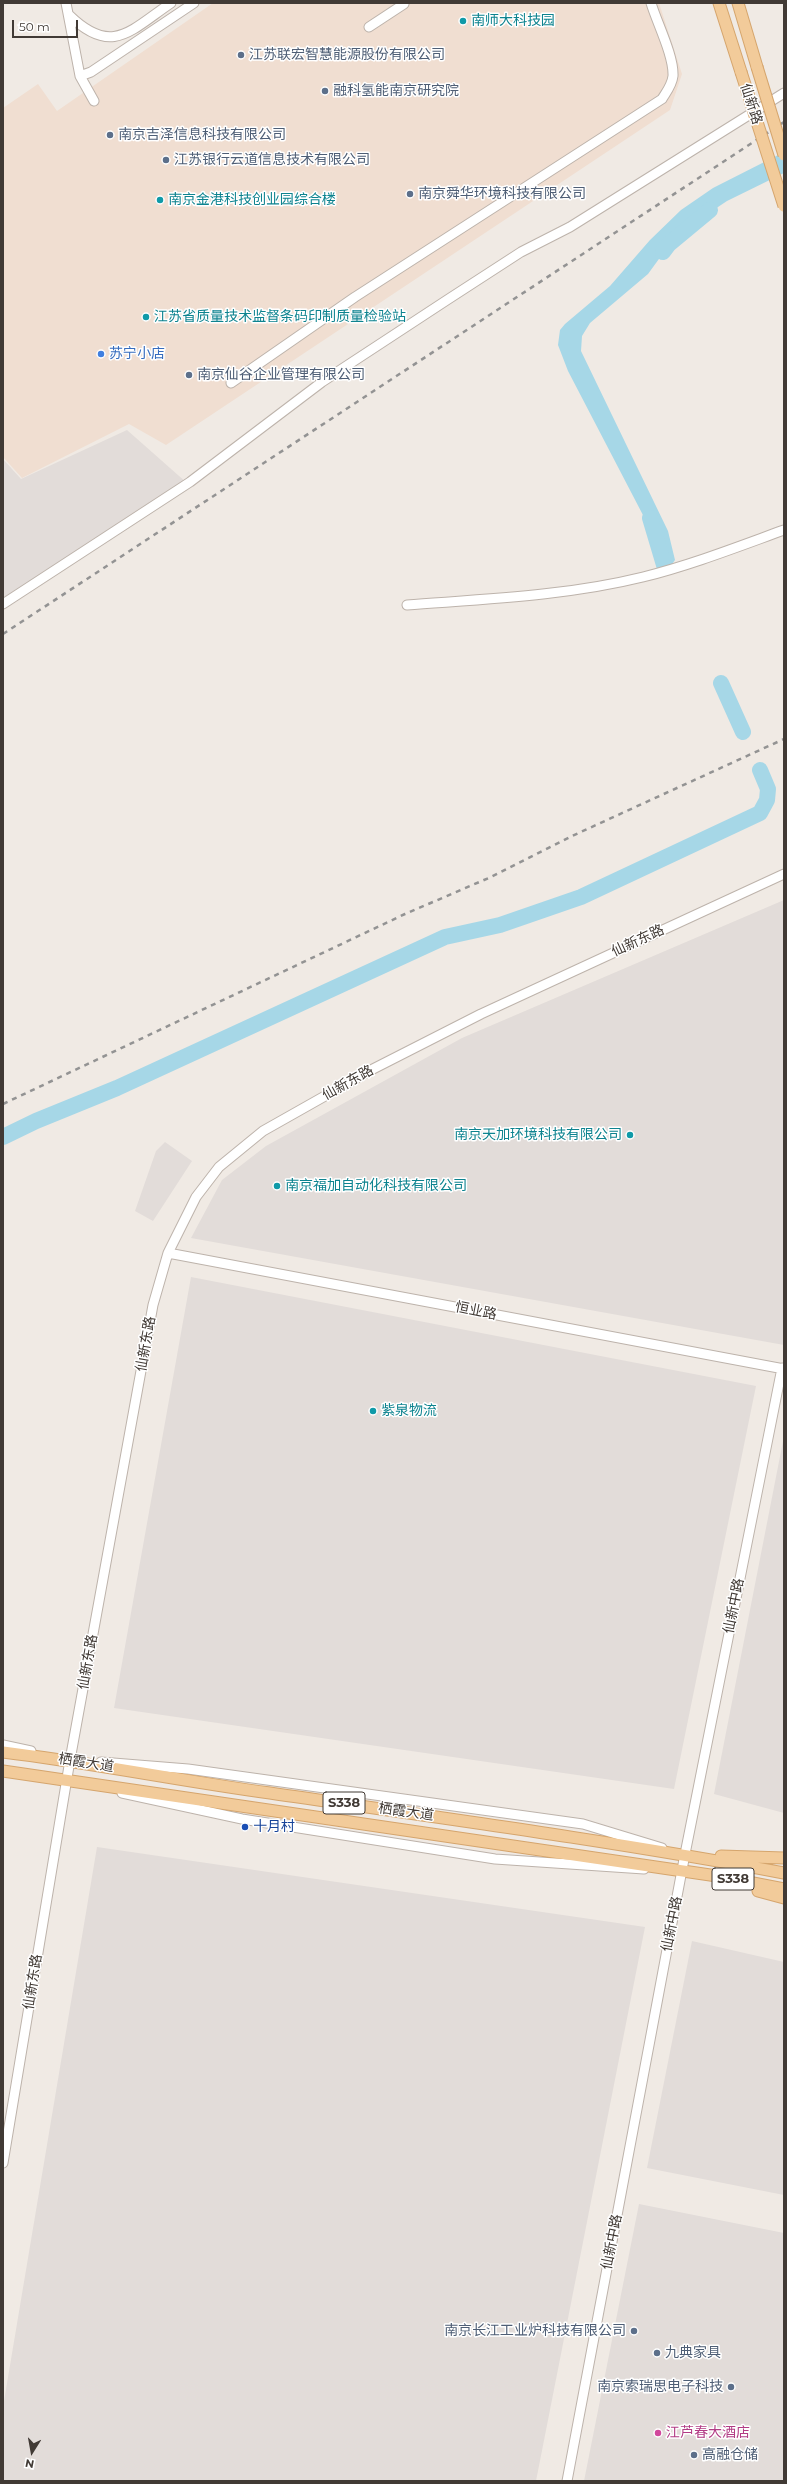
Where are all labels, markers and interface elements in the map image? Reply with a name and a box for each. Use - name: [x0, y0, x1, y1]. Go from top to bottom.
- scale bar: [14, 12, 80, 38]
- place label: 南师大科技园: [471, 13, 555, 29]
- marker: 南师大科技园: [458, 16, 468, 26]
- text: 50 m: [19, 19, 50, 34]
- place label: 江苏联宏智慧能源股份有限公司: [249, 47, 445, 63]
- marker: 江苏联宏智慧能源股份有限公司: [236, 50, 246, 60]
- street label: 仙新路: [737, 81, 765, 127]
- place label: 融科氢能南京研究院: [333, 83, 459, 99]
- marker: 融科氢能南京研究院: [320, 86, 330, 96]
- place label: 南京吉泽信息科技有限公司: [118, 127, 286, 143]
- marker: 南京吉泽信息科技有限公司: [105, 130, 115, 140]
- place label: 江苏银行云道信息技术有限公司: [174, 152, 370, 168]
- marker: 江苏银行云道信息技术有限公司: [161, 155, 171, 165]
- place label: 南京舜华环境科技有限公司: [418, 186, 586, 202]
- marker: 南京舜华环境科技有限公司: [405, 189, 415, 199]
- place label: 南京金港科技创业园综合楼: [168, 192, 336, 208]
- marker: 南京金港科技创业园综合楼: [155, 195, 165, 205]
- place label: 江苏省质量技术监督条码印制质量检验站: [154, 309, 406, 325]
- marker: 江苏省质量技术监督条码印制质量检验站: [141, 312, 151, 322]
- place label: 苏宁小店: [109, 346, 165, 362]
- marker: 苏宁小店: [96, 349, 106, 359]
- place label: 南京仙谷企业管理有限公司: [197, 367, 365, 383]
- marker: 南京仙谷企业管理有限公司: [184, 370, 194, 380]
- street label: 仙新东路: [609, 922, 667, 960]
- street label: 仙新东路: [319, 1062, 377, 1104]
- place label: 南京天加环境科技有限公司: [454, 1127, 622, 1143]
- marker: 南京天加环境科技有限公司: [625, 1130, 635, 1140]
- place label: 南京福加自动化科技有限公司: [285, 1178, 467, 1194]
- marker: 南京福加自动化科技有限公司: [272, 1181, 282, 1191]
- street label: 恒业路: [454, 1299, 498, 1323]
- street label: 仙新东路: [133, 1315, 159, 1373]
- place label: 紫泉物流: [381, 1403, 437, 1419]
- marker: 紫泉物流: [368, 1406, 378, 1416]
- street label: 仙新中路: [720, 1577, 748, 1635]
- street label: 仙新东路: [75, 1633, 101, 1691]
- street label: 栖霞大道: [57, 1750, 115, 1776]
- road number: S338: [323, 1792, 365, 1814]
- street label: 栖霞大道: [377, 1800, 435, 1824]
- place label: 十月村: [253, 1819, 295, 1835]
- marker: 十月村: [240, 1822, 250, 1832]
- road number: S338: [712, 1868, 754, 1890]
- street label: 仙新中路: [658, 1895, 686, 1953]
- street label: 仙新东路: [20, 1953, 46, 2011]
- street label: 仙新中路: [598, 2213, 626, 2271]
- place label: 南京长江工业炉科技有限公司: [444, 2323, 626, 2339]
- marker: 南京长江工业炉科技有限公司: [629, 2326, 639, 2336]
- place label: 九典家具: [665, 2345, 721, 2361]
- marker: 九典家具: [652, 2348, 662, 2358]
- place label: 南京索瑞思电子科技: [597, 2379, 723, 2395]
- marker: 南京索瑞思电子科技: [726, 2382, 736, 2392]
- place label: 江芦春大酒店: [666, 2425, 750, 2441]
- marker: 江芦春大酒店: [653, 2428, 663, 2438]
- north arrow: [12, 2432, 52, 2472]
- place label: 高融仓储: [702, 2447, 758, 2463]
- marker: 高融仓储: [689, 2450, 699, 2460]
- text: N: [24, 2456, 35, 2472]

